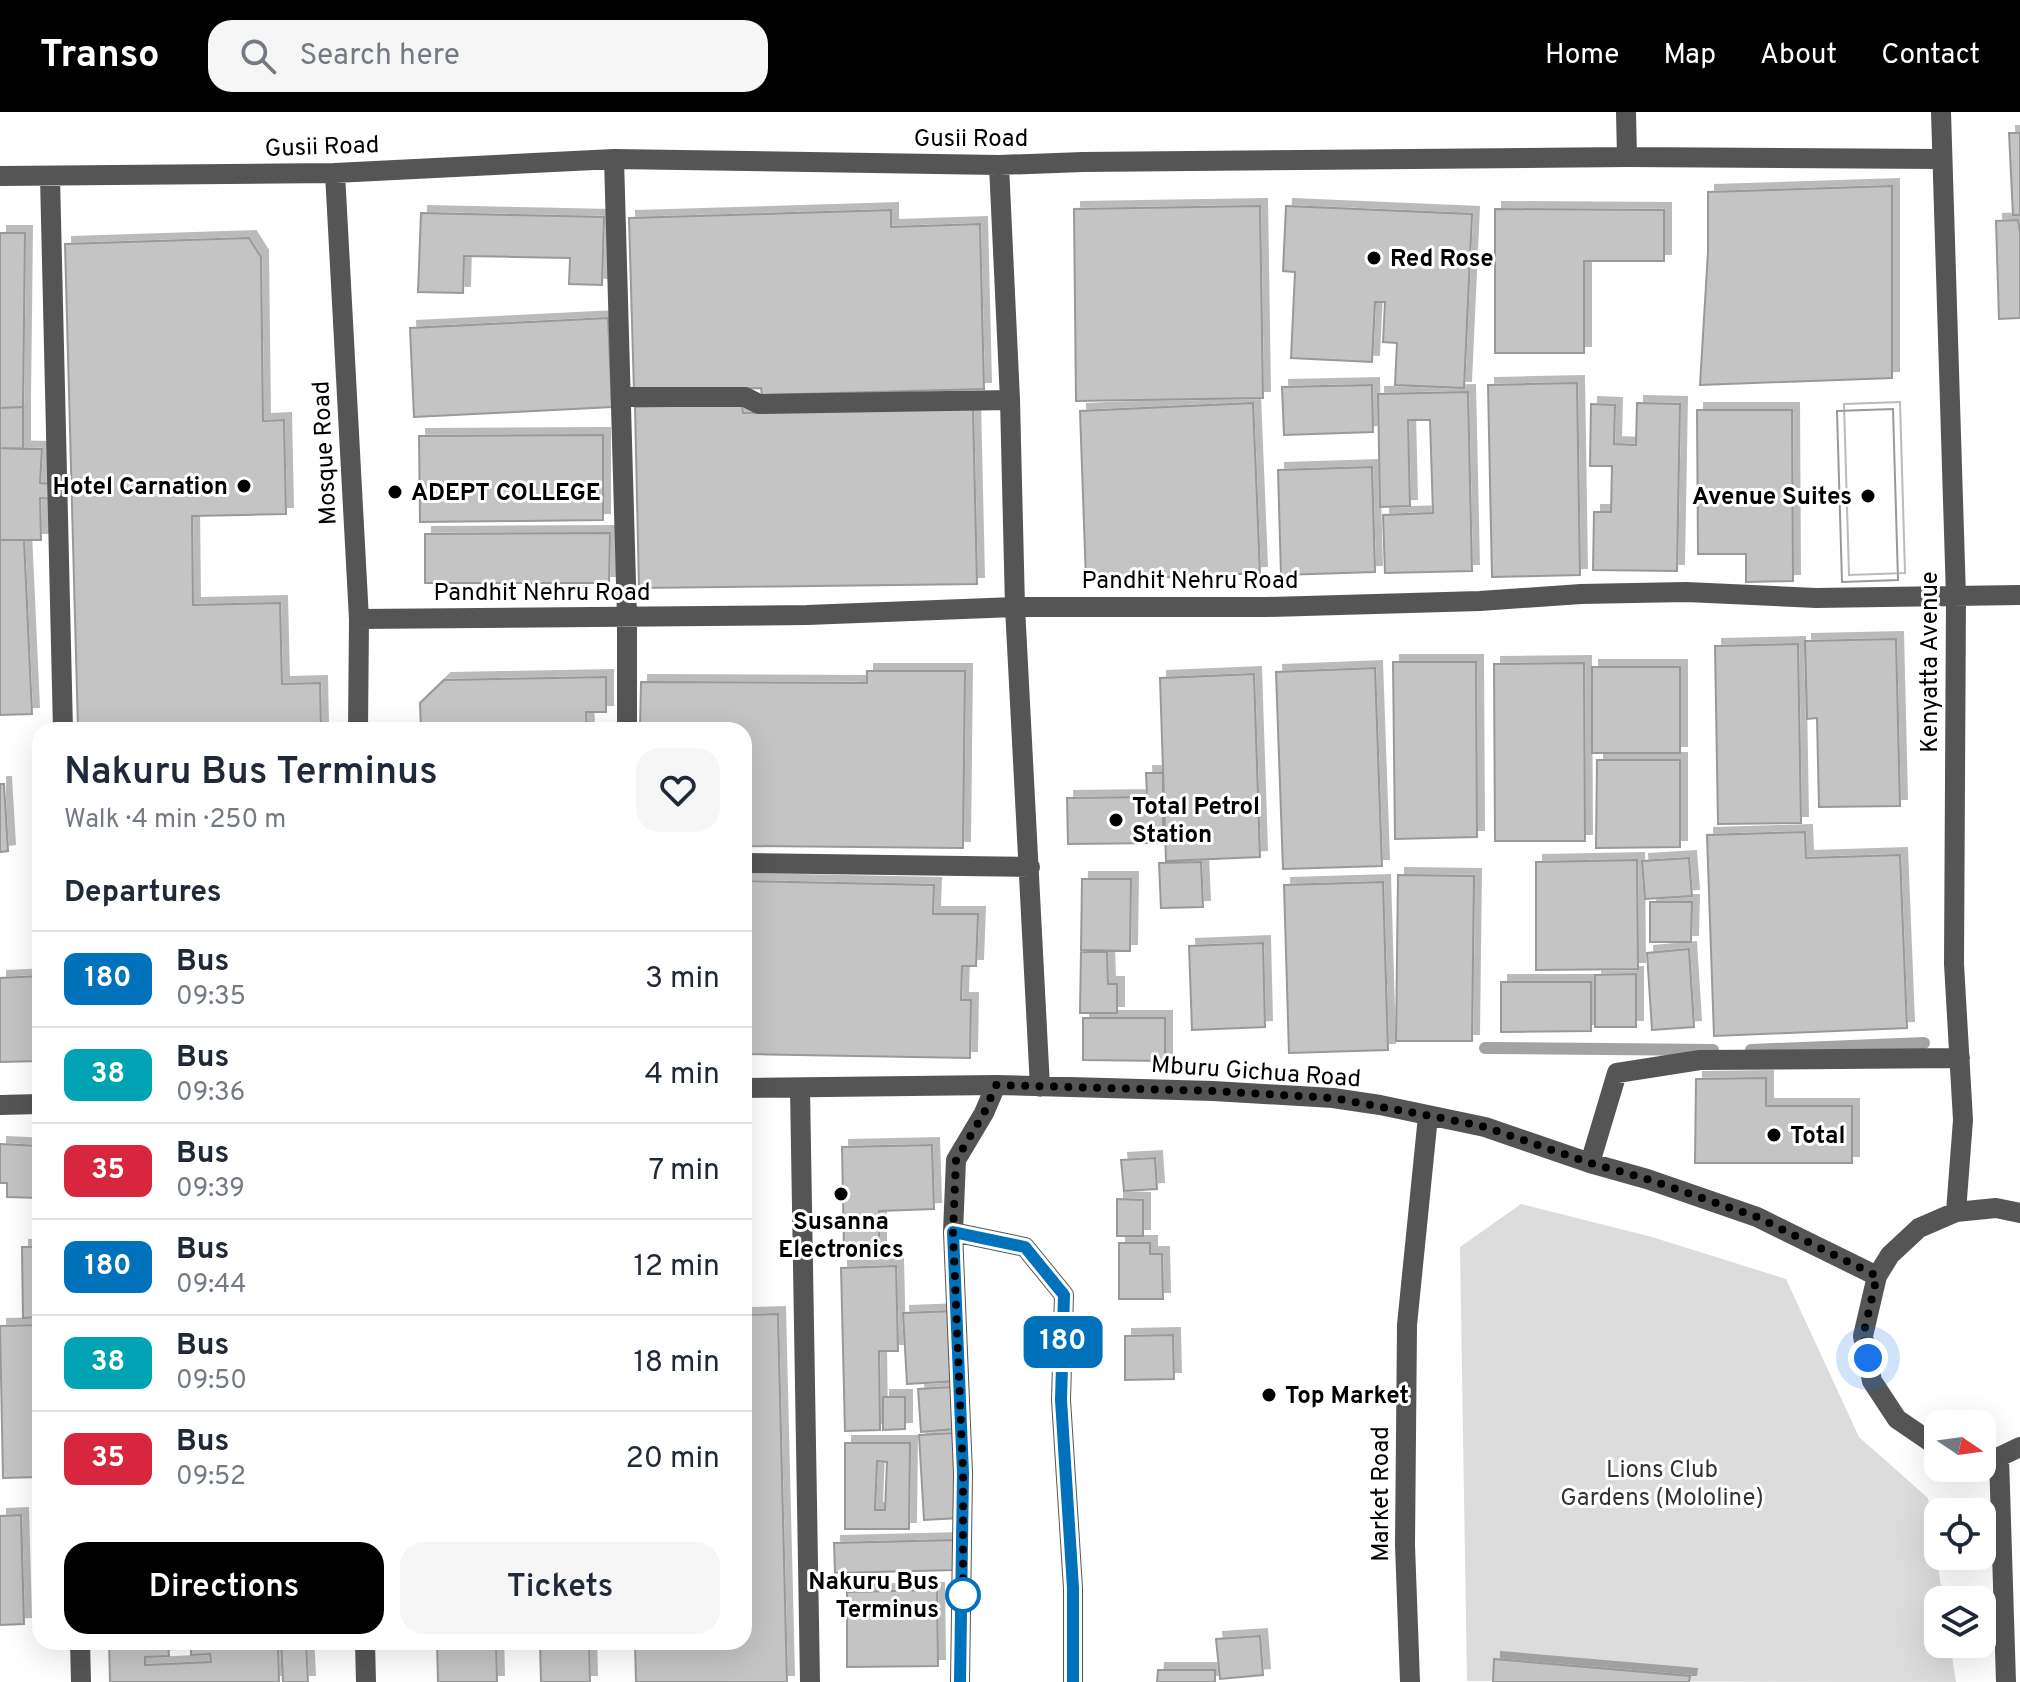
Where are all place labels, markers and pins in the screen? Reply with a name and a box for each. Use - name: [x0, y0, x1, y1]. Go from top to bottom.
- place label: Red Rose: [1390, 245, 1494, 275]
- marker: Red Rose: [1365, 249, 1383, 267]
- place label: Hotel Carnation: [53, 473, 228, 503]
- marker: Hotel Carnation: [235, 477, 253, 495]
- place label: ADEPT COLLEGE: [411, 479, 601, 509]
- marker: ADEPT COLLEGE: [386, 483, 404, 501]
- place label: Avenue Suites: [1692, 483, 1852, 513]
- marker: Avenue Suites: [1859, 487, 1877, 505]
- place label: Total Petrol Station: [1132, 793, 1260, 851]
- marker: Total Petrol Station: [1107, 811, 1125, 829]
- place label: Total: [1790, 1122, 1845, 1152]
- marker: Total: [1765, 1126, 1783, 1144]
- marker: Susanna Electronics: [832, 1185, 850, 1203]
- place label: Susanna Electronics: [778, 1208, 904, 1266]
- place label: Top Market: [1285, 1382, 1409, 1412]
- marker: Top Market: [1260, 1386, 1278, 1404]
- place label: Nakuru Bus Terminus: [808, 1568, 939, 1626]
- marker: Nakuru Bus Terminus: [946, 1578, 980, 1612]

